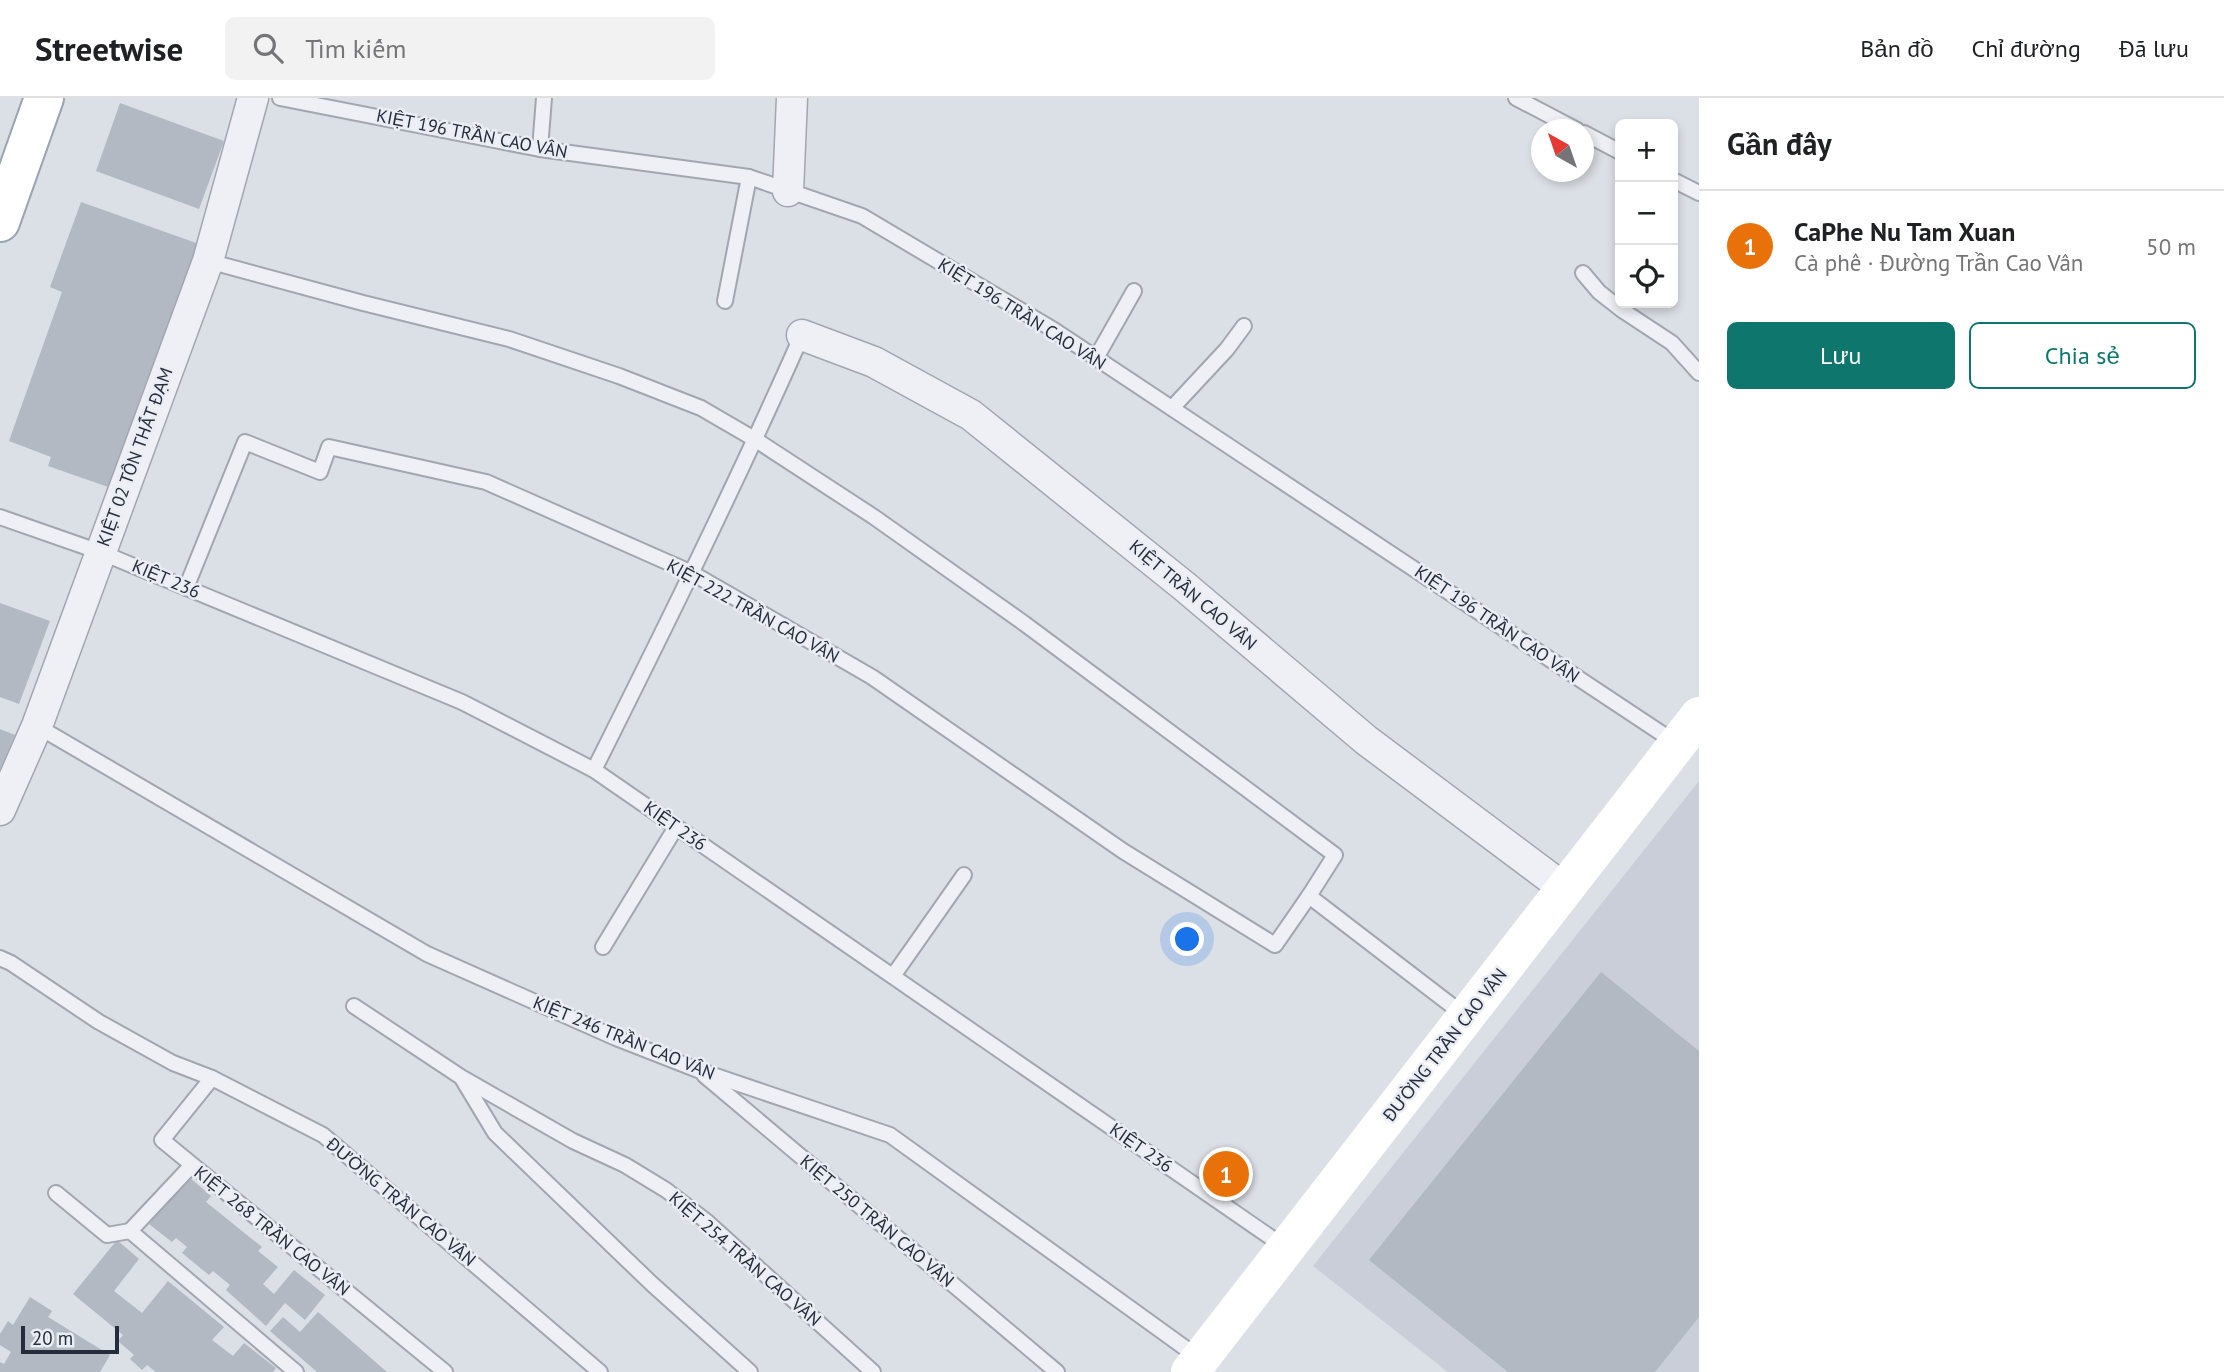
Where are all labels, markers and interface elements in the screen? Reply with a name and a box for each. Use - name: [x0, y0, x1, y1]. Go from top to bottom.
- search box: [225, 17, 715, 80]
- text: Streetwise: [35, 27, 183, 70]
- icon: search: [249, 29, 287, 67]
- text: Tìm kiếm: [305, 32, 406, 65]
- text: Bản đồ: [1860, 33, 1934, 64]
- text: Chỉ đường: [1972, 33, 2081, 64]
- text: Đã lưu: [2119, 33, 2189, 64]
- street label: KIỆT 196 TRẦN CAO VÂN: [375, 104, 570, 163]
- north arrow: [1531, 119, 1594, 182]
- map controls: [1615, 119, 1678, 308]
- button: +: [1615, 119, 1678, 182]
- text: Gần đây: [1727, 124, 1832, 163]
- button: −: [1615, 182, 1678, 245]
- text: CaPhe Nu Tam Xuan: [1794, 215, 2015, 248]
- text: 1: [1743, 232, 1757, 261]
- text: 50 m: [2146, 232, 2196, 261]
- button: locate: [1615, 245, 1678, 308]
- text: Cà phê · Đường Trần Cao Vân: [1794, 248, 2083, 277]
- street label: KIỆT 196 TRẦN CAO VÂN: [934, 252, 1111, 375]
- button: Lưu: [1727, 322, 1955, 389]
- button: Chia sẻ: [1969, 322, 2196, 389]
- street label: KIỆT 02 TÔN THẤT ĐẠM: [91, 364, 178, 549]
- street label: KIỆT TRẦN CAO VÂN: [1125, 534, 1262, 655]
- street label: KIỆT 222 TRẦN CAO VÂN: [663, 553, 844, 668]
- street label: KIỆT 236: [129, 554, 204, 603]
- street label: KIỆT 196 TRẦN CAO VÂN: [1410, 560, 1584, 687]
- street label: KIỆT 236: [639, 796, 711, 856]
- your location: [1170, 922, 1204, 956]
- street label: ĐƯỜNG TRẦN CAO VÂN: [1377, 963, 1512, 1127]
- street label: KIỆT 246 TRẦN CAO VÂN: [530, 991, 718, 1085]
- street label: KIỆT 236: [1105, 1118, 1177, 1178]
- street label: ĐƯỜNG TRẦN CAO VÂN: [321, 1132, 481, 1271]
- pin: 1: [1203, 1148, 1249, 1200]
- street label: KIỆT 250 TRẦN CAO VÂN: [796, 1149, 959, 1292]
- street label: KIỆT 268 TRẦN CAO VÂN: [190, 1161, 355, 1301]
- street label: KIỆT 254 TRẦN CAO VÂN: [665, 1186, 826, 1331]
- scale bar: [21, 1323, 119, 1355]
- text: 20 m: [32, 1326, 73, 1350]

